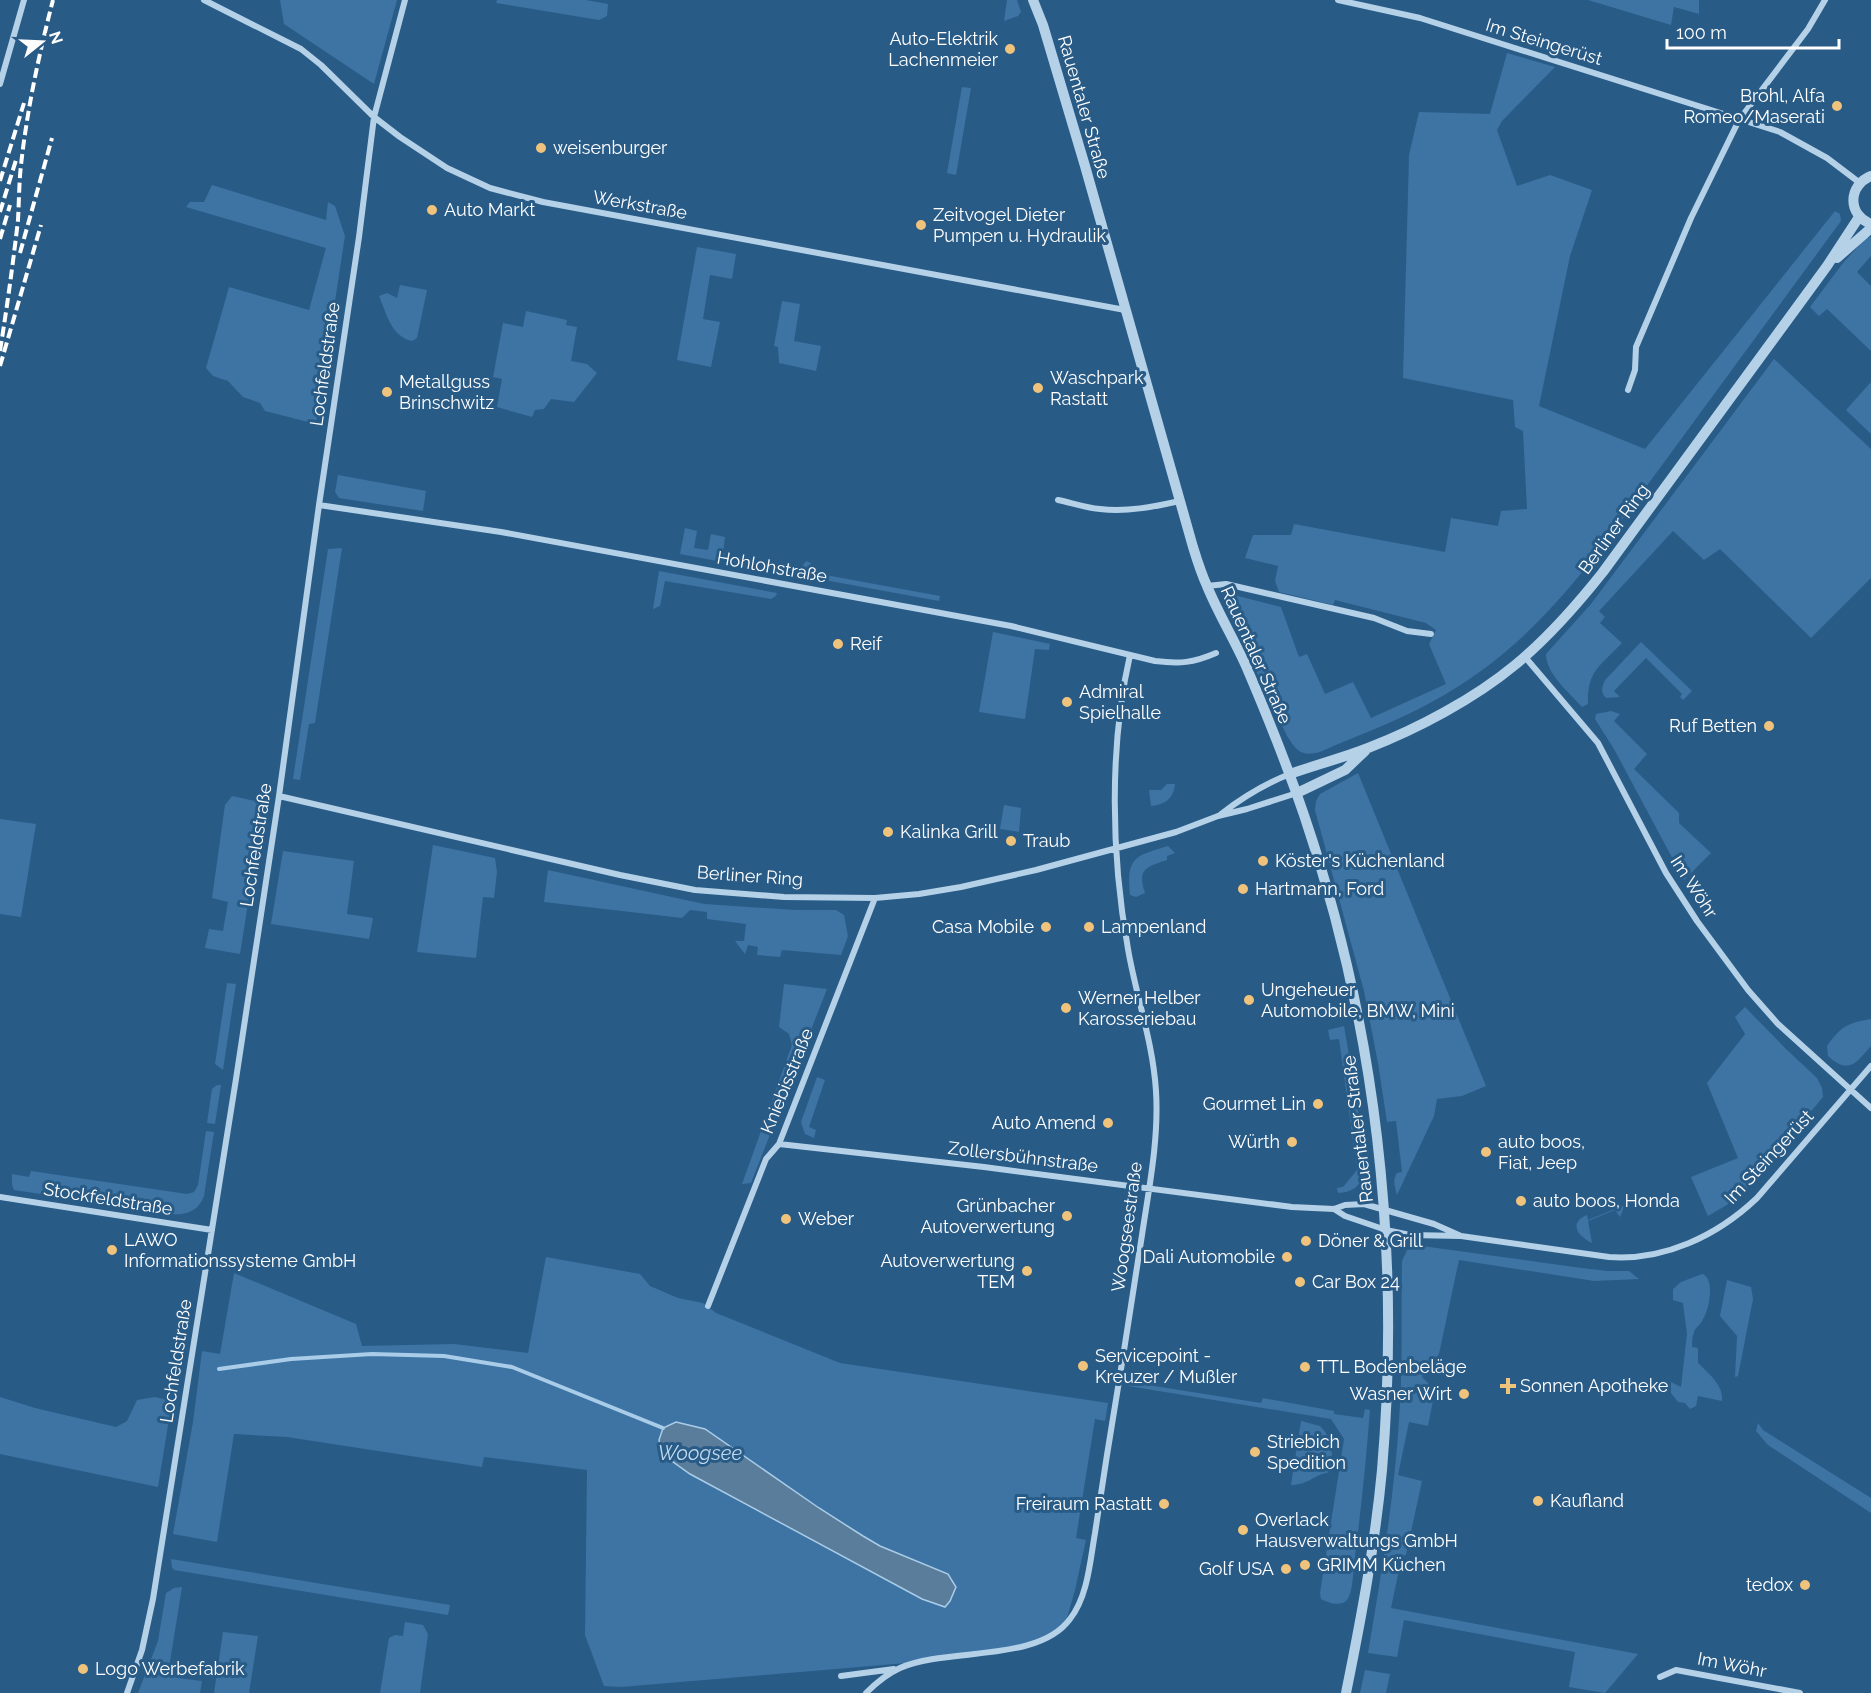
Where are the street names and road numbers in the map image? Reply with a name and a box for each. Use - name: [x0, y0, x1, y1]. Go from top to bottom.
- street label: Im Steingerüst: [1483, 14, 1605, 69]
- street label: Rauentaler Straße: [1054, 33, 1115, 181]
- street label: Werkstraße: [591, 186, 689, 223]
- street label: Lochfeldstraße: [305, 300, 344, 427]
- street label: Berliner Ring: [1574, 479, 1653, 578]
- street label: Hohlohstraße: [715, 546, 829, 587]
- street label: Rauentaler Straße: [1217, 583, 1296, 727]
- street label: Lochfeldstraße: [235, 781, 276, 908]
- street label: Im Wöhr: [1667, 852, 1723, 922]
- street label: Berliner Ring: [696, 861, 804, 890]
- street label: Kniebisstraße: [756, 1025, 817, 1136]
- street label: Rauentaler Straße: [1338, 1054, 1377, 1204]
- street label: Im Steingerüst: [1720, 1105, 1817, 1208]
- street label: Zollersbühnstraße: [947, 1137, 1100, 1176]
- street label: Woogseestraße: [1107, 1160, 1146, 1293]
- street label: Stockfeldstraße: [42, 1178, 175, 1219]
- street label: Lochfeldstraße: [155, 1297, 196, 1424]
- street label: Im Wöhr: [1696, 1648, 1769, 1682]

